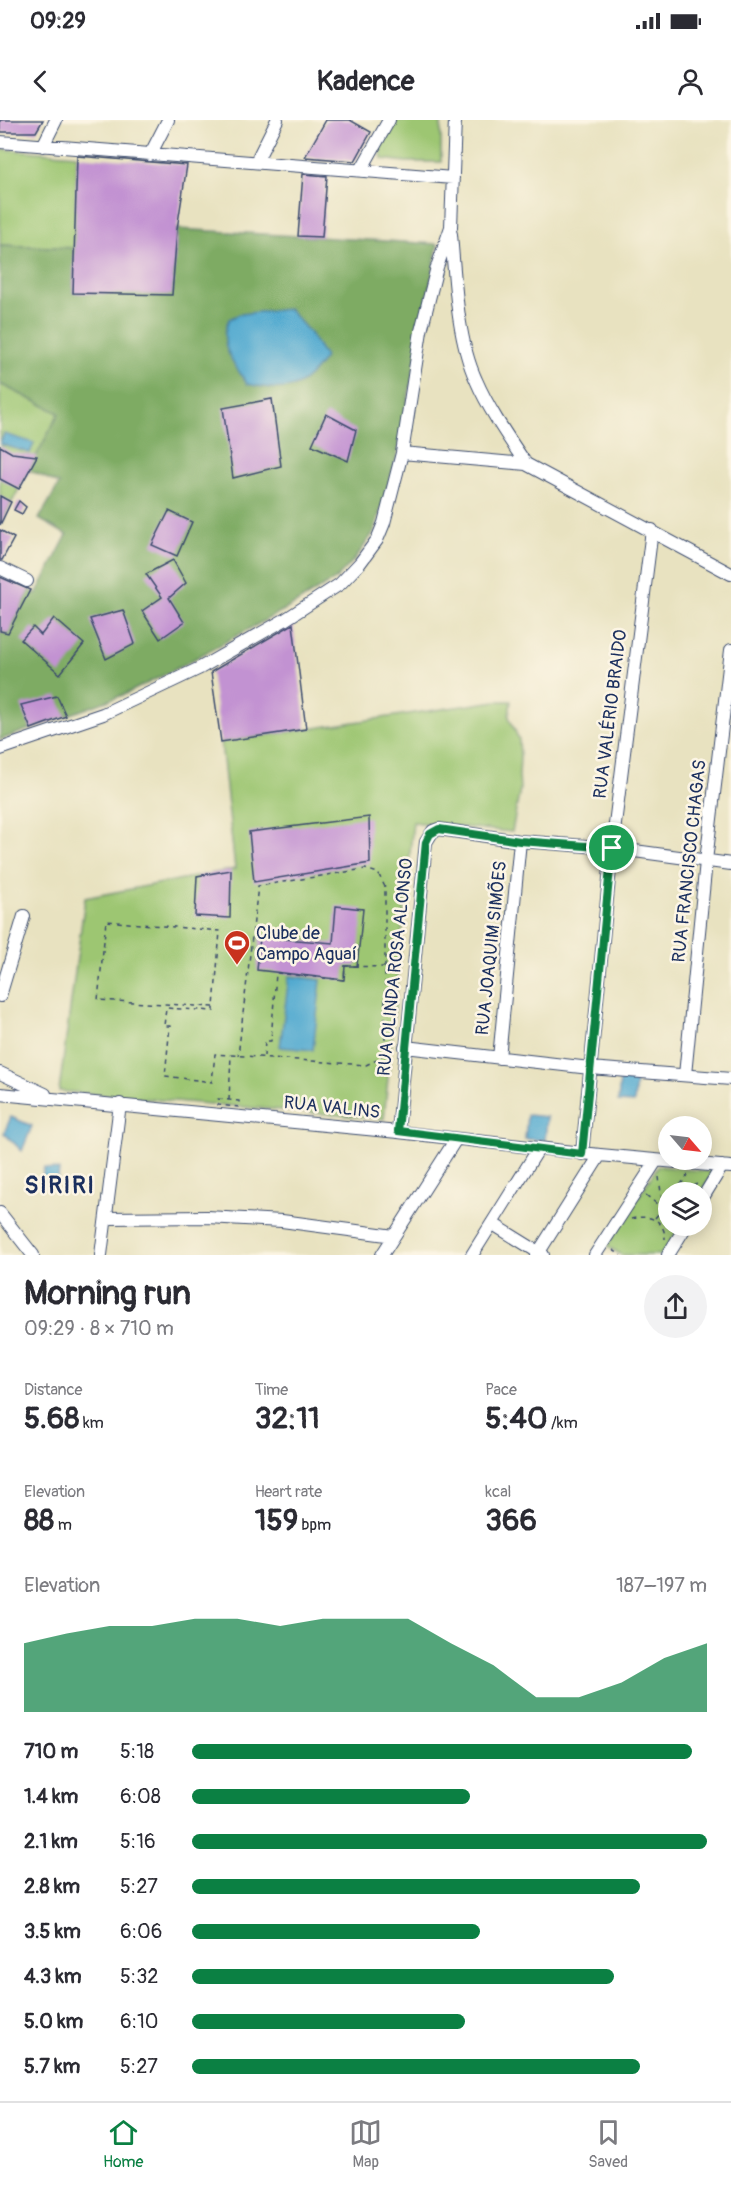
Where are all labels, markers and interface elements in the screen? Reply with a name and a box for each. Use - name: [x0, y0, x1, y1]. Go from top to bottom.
- text: 09:29: [30, 7, 86, 35]
- icon: back: [24, 65, 57, 98]
- text: Kadence: [317, 65, 414, 98]
- icon: person: [674, 65, 707, 98]
- street label: RUA VALÉRIO BRAIDO: [589, 628, 632, 800]
- street label: RUA FRANCISCO CHAGAS: [667, 759, 712, 964]
- pin: [586, 822, 637, 873]
- icon: arrive: [595, 831, 628, 864]
- street label: RUA OLINDA ROSA ALONSO: [373, 857, 418, 1077]
- street label: RUA JOAQUIM SIMÕES: [471, 860, 512, 1036]
- place label: Clube de Campo Aguaí: [256, 922, 357, 966]
- sports icon: Clube de Campo Aguaí: [222, 928, 252, 966]
- street label: RUA VALINS: [283, 1091, 381, 1124]
- north arrow: [658, 1116, 712, 1170]
- map controls: [658, 1116, 712, 1236]
- district label: SIRIRI: [24, 1171, 96, 1200]
- button: layers: [658, 1182, 712, 1236]
- text: Morning run: [24, 1273, 191, 1314]
- button: share: [644, 1275, 707, 1338]
- text: 09:29 · 8 × 710 m: [24, 1316, 174, 1341]
- text: Distance: [24, 1380, 83, 1400]
- text: Time: [255, 1380, 288, 1400]
- text: Pace: [485, 1380, 517, 1400]
- text: 5.68: [24, 1400, 79, 1437]
- text: 32:11: [255, 1400, 320, 1437]
- text: 5:40: [485, 1400, 548, 1437]
- text: km: [79, 1413, 104, 1433]
- text: /km: [548, 1413, 578, 1433]
- text: Elevation: [24, 1482, 85, 1502]
- text: Heart rate: [255, 1482, 322, 1502]
- text: kcal: [485, 1482, 511, 1502]
- text: 88: [24, 1502, 54, 1539]
- text: 159: [255, 1502, 298, 1539]
- text: 366: [485, 1502, 537, 1539]
- text: m: [54, 1515, 72, 1535]
- text: bpm: [298, 1515, 331, 1535]
- text: Elevation: [24, 1573, 100, 1598]
- text: 187–197 m: [616, 1573, 707, 1598]
- text: 710 m: [24, 1739, 78, 1764]
- text: 5:18: [120, 1739, 154, 1764]
- text: 1.4 km: [24, 1784, 78, 1809]
- text: 6:08: [120, 1784, 161, 1809]
- text: 2.1 km: [24, 1829, 78, 1854]
- text: 5:16: [120, 1829, 156, 1854]
- text: 2.8 km: [24, 1874, 80, 1899]
- text: 5:27: [120, 1874, 158, 1899]
- text: 3.5 km: [24, 1919, 81, 1944]
- text: 6:06: [120, 1919, 162, 1944]
- text: 4.3 km: [24, 1964, 82, 1989]
- text: 5:32: [120, 1964, 159, 1989]
- text: 5.0 km: [24, 2009, 83, 2034]
- text: 6:10: [120, 2009, 158, 2034]
- text: 5.7 km: [24, 2054, 80, 2079]
- text: 5:27: [120, 2054, 158, 2079]
- tab: Home: [103, 2116, 143, 2172]
- tab: Map: [349, 2116, 382, 2172]
- tab: Saved: [588, 2116, 628, 2172]

